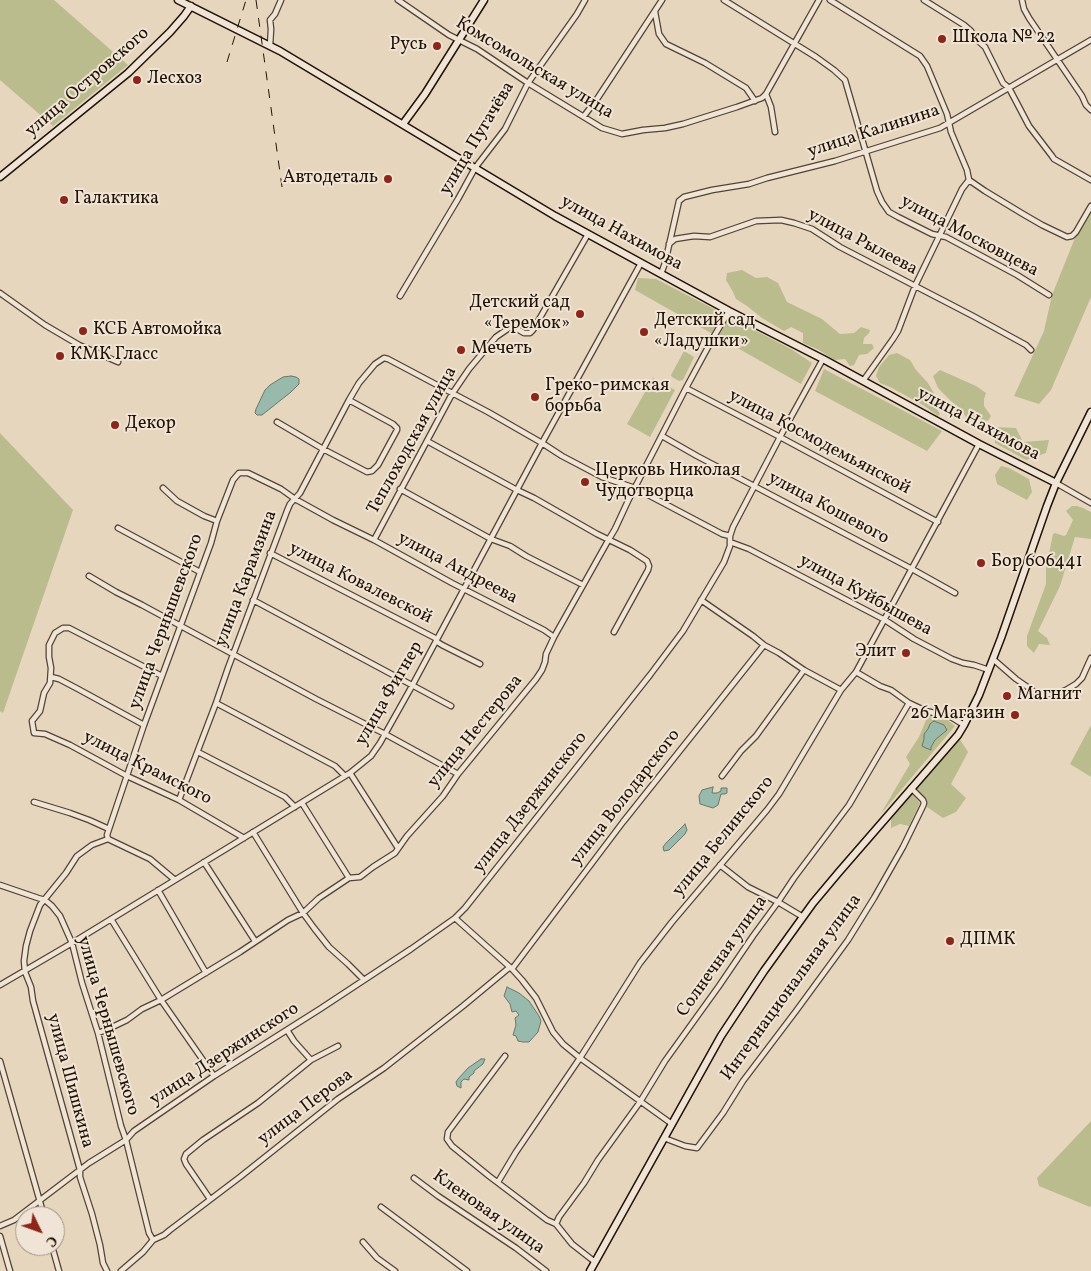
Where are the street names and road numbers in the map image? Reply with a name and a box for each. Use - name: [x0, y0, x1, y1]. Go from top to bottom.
- street label: Комсомольская улица: [451, 13, 617, 125]
- street label: улица Островского: [22, 23, 154, 143]
- street label: улица Пугачёва: [436, 78, 520, 200]
- street label: улица Калинина: [805, 100, 943, 164]
- street label: улица Нахимова: [556, 191, 686, 277]
- street label: улица Московцева: [896, 191, 1042, 283]
- street label: улица Рылеева: [803, 205, 921, 281]
- street label: Теплоходская улица: [363, 363, 463, 519]
- street label: улица Нахимова: [913, 383, 1043, 467]
- street label: улица Космодемьянской: [724, 386, 914, 500]
- street label: улица Кошевого: [764, 468, 892, 550]
- street label: улица Карамзина: [211, 508, 283, 650]
- street label: улица Андреева: [393, 528, 521, 610]
- street label: улица Чернышевского: [125, 531, 209, 713]
- street label: улица Ковалевской: [285, 538, 435, 630]
- street label: улица Куйбышева: [795, 550, 935, 642]
- street label: улица Фигнер: [351, 638, 429, 750]
- street label: улица Нестерова: [424, 671, 528, 793]
- street label: улица Володарского: [566, 726, 686, 870]
- street label: улица Крамского: [79, 727, 215, 811]
- street label: улица Дзержинского: [469, 728, 593, 878]
- street label: улица Белинского: [669, 772, 779, 902]
- street label: Интернациональная улица: [717, 890, 867, 1086]
- street label: Солнечная улица: [673, 892, 773, 1022]
- street label: улица Чернышевского: [71, 934, 143, 1118]
- street label: улица Дзержинского: [146, 999, 304, 1111]
- street label: улица Шишкина: [41, 1011, 97, 1151]
- street label: улица Перова: [254, 1065, 358, 1151]
- street label: Кленовая улица: [428, 1166, 548, 1260]

